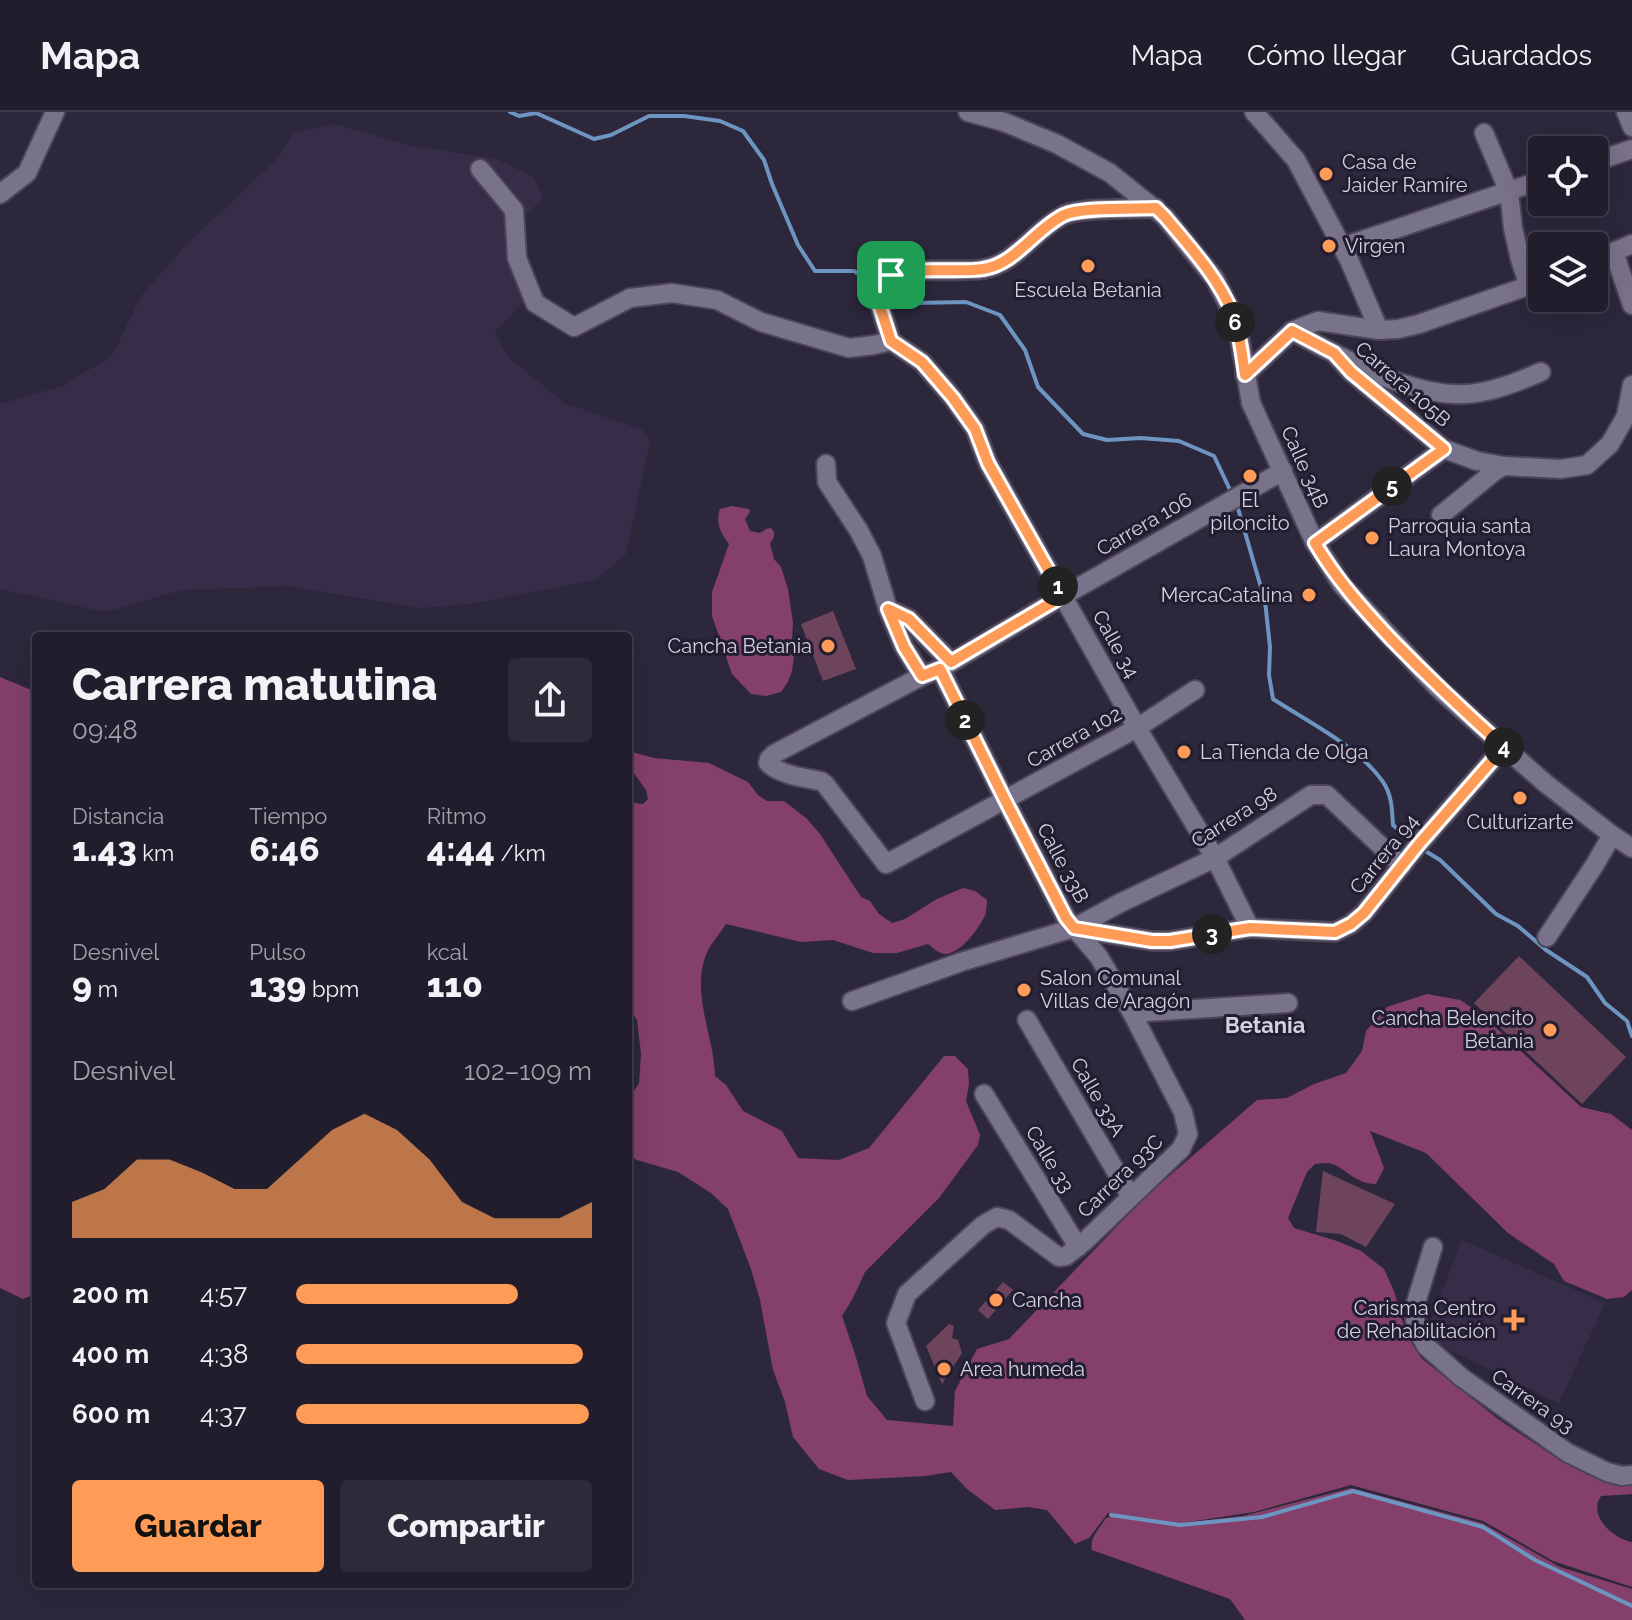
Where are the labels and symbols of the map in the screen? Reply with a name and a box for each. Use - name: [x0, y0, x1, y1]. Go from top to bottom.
- place label: Casa de Jaider Ramíre: [1342, 150, 1468, 197]
- marker: Casa de Jaider Ramíre: [1317, 165, 1335, 183]
- place label: Virgen: [1345, 234, 1405, 258]
- marker: Virgen: [1320, 237, 1338, 255]
- pin: [857, 241, 925, 309]
- marker: Escuela Betania: [1079, 257, 1097, 275]
- place label: Escuela Betania: [1014, 278, 1162, 302]
- pin: 6: [1215, 302, 1255, 342]
- street label: Carrera 105B: [1351, 336, 1455, 432]
- street label: Calle 34B: [1276, 422, 1334, 512]
- pin: 5: [1372, 466, 1412, 506]
- marker: El piloncito: [1241, 467, 1259, 485]
- street label: Carrera 106: [1092, 487, 1196, 561]
- place label: El piloncito: [1210, 488, 1290, 535]
- place label: Parroquia santa Laura Montoya: [1388, 514, 1531, 561]
- marker: Parroquia santa Laura Montoya: [1363, 529, 1381, 547]
- pin: 1: [1038, 566, 1078, 606]
- place label: MercaCatalina: [1161, 583, 1293, 607]
- marker: MercaCatalina: [1300, 586, 1318, 604]
- street label: Calle 34: [1088, 606, 1144, 682]
- place label: Cancha Betania: [668, 634, 812, 658]
- marker: Cancha Betania: [819, 637, 837, 655]
- pin: 2: [945, 700, 985, 740]
- street label: Carrera 102: [1023, 701, 1125, 773]
- pin: 4: [1484, 727, 1524, 767]
- place label: La Tienda de Olga: [1200, 740, 1368, 764]
- marker: La Tienda de Olga: [1175, 743, 1193, 761]
- street label: Carrera 98: [1187, 781, 1281, 853]
- marker: Culturizarte: [1511, 789, 1529, 807]
- street label: Carrera 94: [1345, 809, 1423, 899]
- place label: Culturizarte: [1466, 810, 1574, 834]
- street label: Calle 33B: [1032, 819, 1094, 907]
- pin: 3: [1192, 914, 1232, 954]
- place label: Salon Comunal Villas de Aragón: [1040, 966, 1190, 1013]
- marker: Salon Comunal Villas de Aragón: [1015, 981, 1033, 999]
- place label: Cancha Belencito Betania: [1371, 1006, 1534, 1053]
- district label: Betania: [1225, 1012, 1305, 1038]
- marker: Cancha Belencito Betania: [1541, 1021, 1559, 1039]
- street label: Calle 33A: [1066, 1053, 1130, 1141]
- street label: Calle 33: [1021, 1121, 1079, 1197]
- street label: Carrera 93C: [1072, 1129, 1168, 1223]
- place label: Cancha: [1012, 1288, 1082, 1312]
- marker: Cancha: [987, 1291, 1005, 1309]
- place label: Carisma Centro de Rehabilitación: [1337, 1296, 1496, 1343]
- marker: Carisma Centro de Rehabilitación: [1503, 1309, 1525, 1331]
- place label: Area humeda: [960, 1357, 1085, 1381]
- marker: Area humeda: [935, 1360, 953, 1378]
- street label: Carrera 93: [1487, 1364, 1579, 1438]

